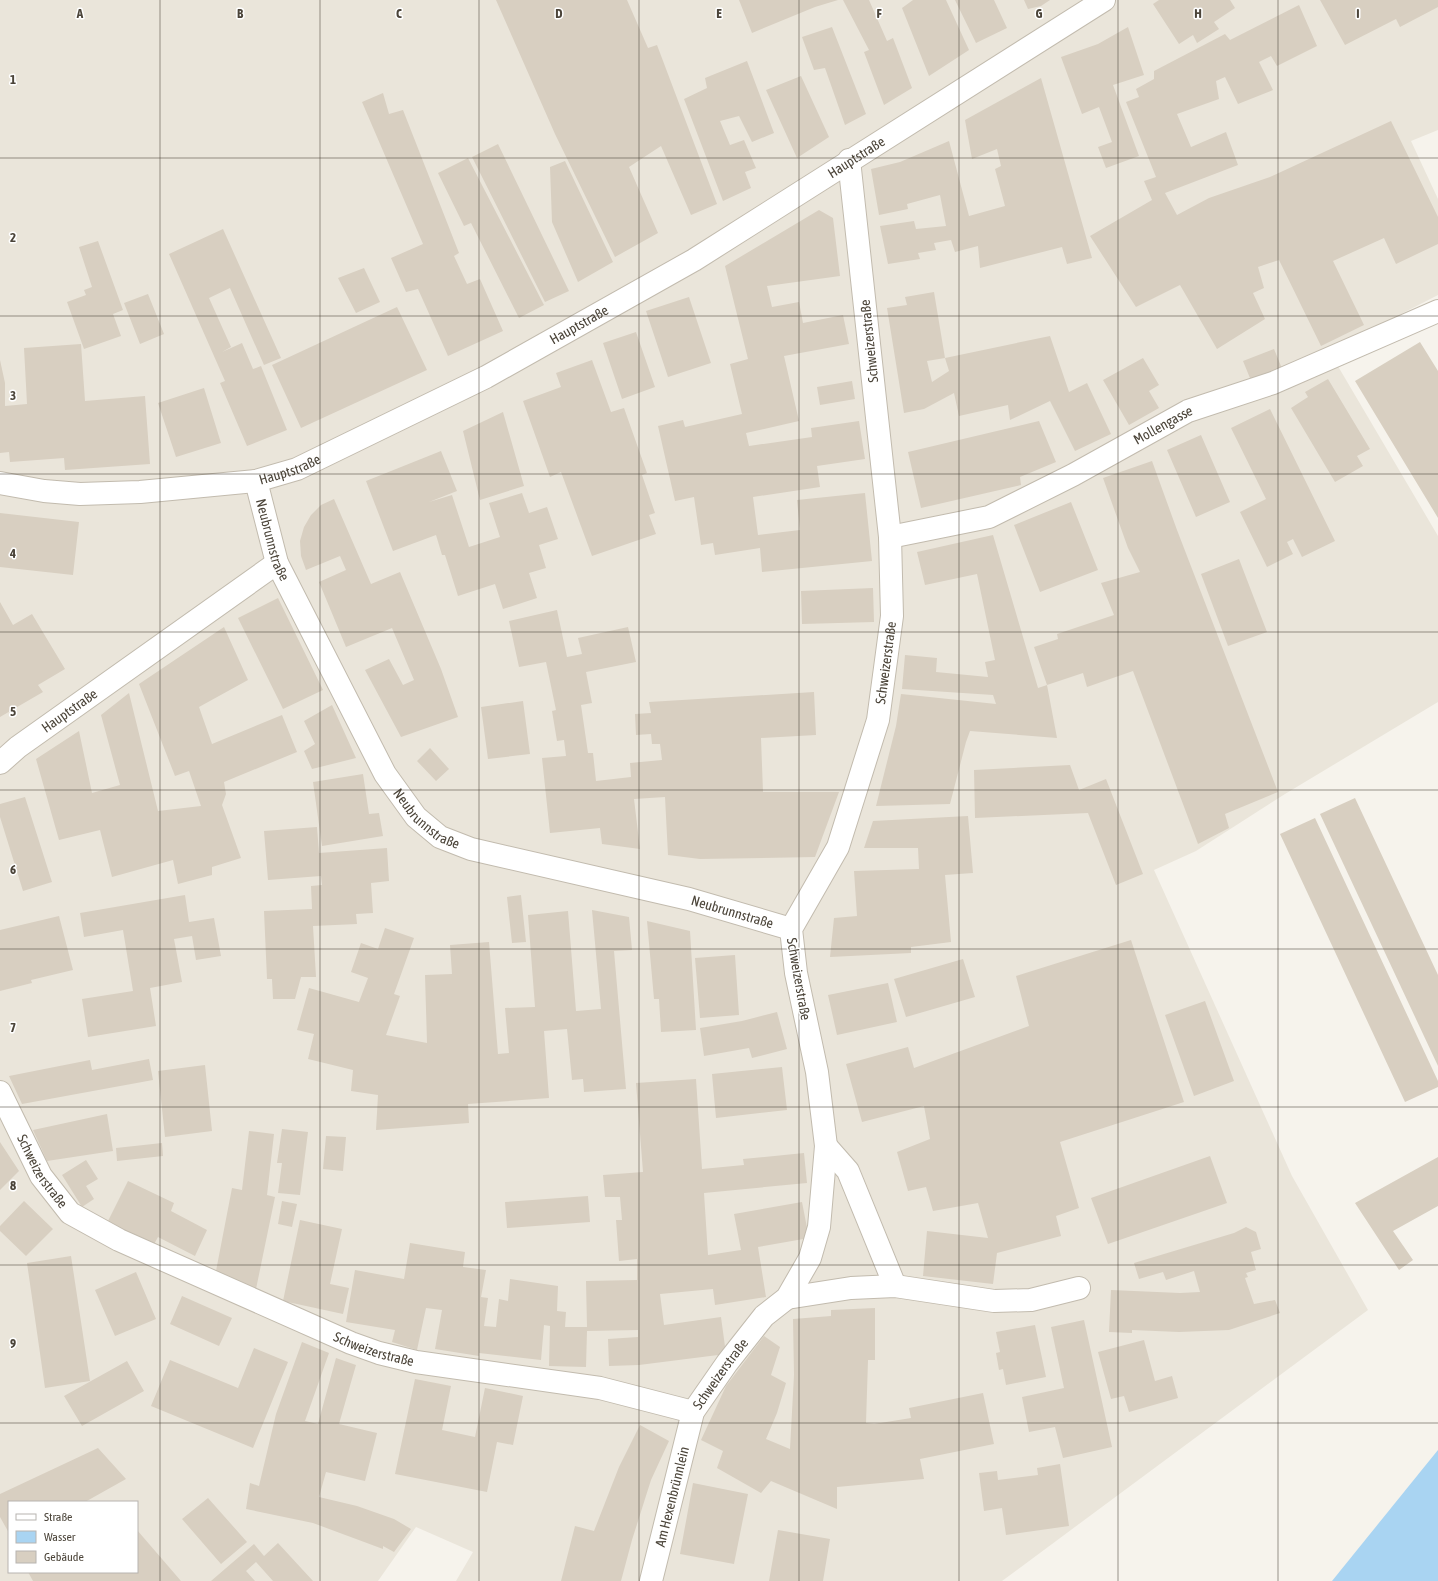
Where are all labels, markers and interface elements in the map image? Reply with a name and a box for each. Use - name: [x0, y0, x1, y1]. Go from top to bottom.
- text: A: [76, 6, 84, 21]
- text: B: [237, 6, 244, 21]
- text: C: [396, 6, 402, 21]
- text: D: [555, 6, 563, 21]
- text: E: [716, 6, 722, 21]
- text: F: [876, 6, 882, 21]
- text: G: [1036, 6, 1043, 21]
- text: H: [1194, 6, 1202, 21]
- text: I: [1356, 6, 1360, 21]
- text: 1: [10, 72, 16, 87]
- street label: Hauptstraße: [825, 133, 888, 181]
- text: 2: [10, 230, 16, 245]
- street label: Schweizerstraße: [857, 299, 881, 383]
- street label: Hauptstraße: [547, 302, 611, 347]
- text: 3: [10, 388, 16, 403]
- street label: Mollengasse: [1131, 402, 1194, 448]
- street label: Hauptstraße: [257, 451, 323, 488]
- street label: Neubrunnstraße: [253, 497, 293, 583]
- text: 4: [9, 546, 16, 561]
- street label: Schweizerstraße: [872, 620, 899, 705]
- street label: Hauptstraße: [38, 685, 100, 736]
- text: 5: [10, 704, 16, 719]
- street label: Neubrunnstraße: [390, 785, 462, 852]
- text: 6: [10, 862, 16, 877]
- street label: Neubrunnstraße: [689, 892, 775, 931]
- street label: Schweizerstraße: [784, 937, 814, 1021]
- text: 7: [10, 1020, 16, 1035]
- street label: Schweizerstraße: [14, 1132, 71, 1211]
- text: 8: [10, 1178, 16, 1193]
- street label: Schweizerstraße: [331, 1328, 416, 1369]
- street label: Schweizerstraße: [689, 1335, 751, 1412]
- text: 9: [10, 1336, 16, 1351]
- street label: Am Hexenbrünnlein: [652, 1445, 692, 1549]
- legend: [8, 1501, 138, 1573]
- text: Straße: [44, 1510, 72, 1524]
- text: Wasser: [44, 1530, 76, 1544]
- text: Gebäude: [44, 1550, 84, 1564]

